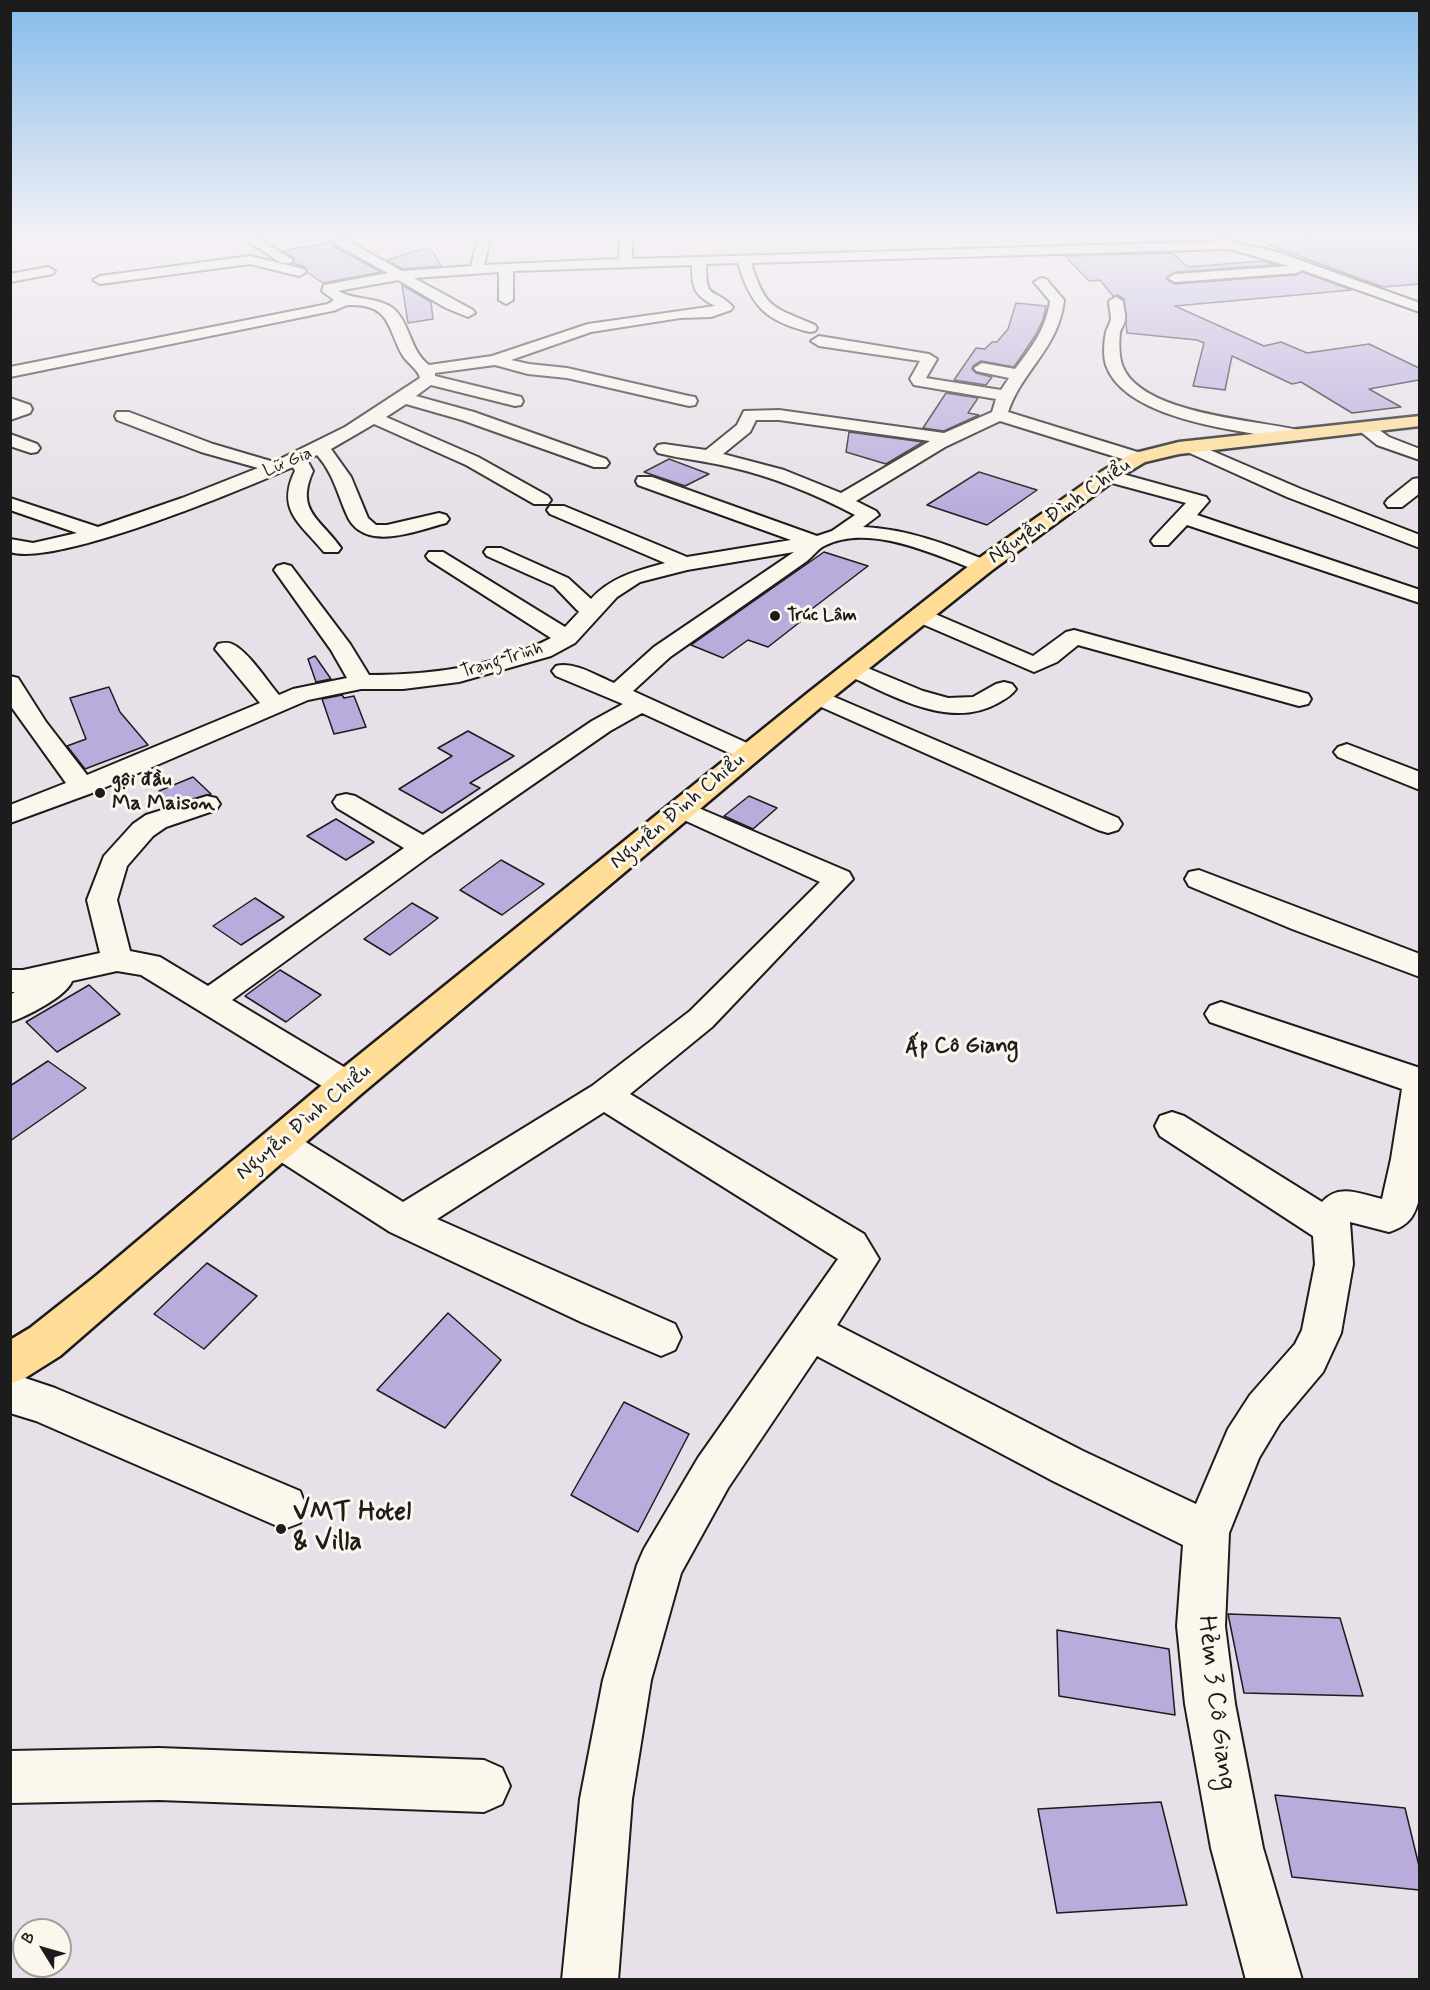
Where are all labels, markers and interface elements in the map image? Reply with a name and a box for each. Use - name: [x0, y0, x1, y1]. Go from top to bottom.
- street label: Lữ Gia: [260, 443, 316, 483]
- street label: Nguyễn Đình Chiểu: [984, 454, 1136, 570]
- place label: Trúc Lâm: [787, 605, 857, 627]
- marker: Trúc Lâm: [768, 609, 782, 623]
- street label: Trạng Trình: [458, 638, 546, 684]
- street label: Nguyễn Đình Chiểu: [606, 748, 750, 876]
- place label: gội đầu Ma Maison: [112, 768, 215, 818]
- marker: gội đầu Ma Maison: [93, 786, 107, 800]
- district label: Ấp Cô Giang: [906, 1034, 1018, 1060]
- street label: Nguyễn Đình Chiểu: [232, 1059, 376, 1187]
- place label: VMT Hotel & Villa: [293, 1498, 411, 1560]
- marker: VMT Hotel & Villa: [274, 1522, 288, 1536]
- street label: Hẻm 3 Cô Giang: [1189, 1614, 1241, 1792]
- north arrow: [12, 1918, 72, 1978]
- text: B: [17, 1928, 40, 1948]

